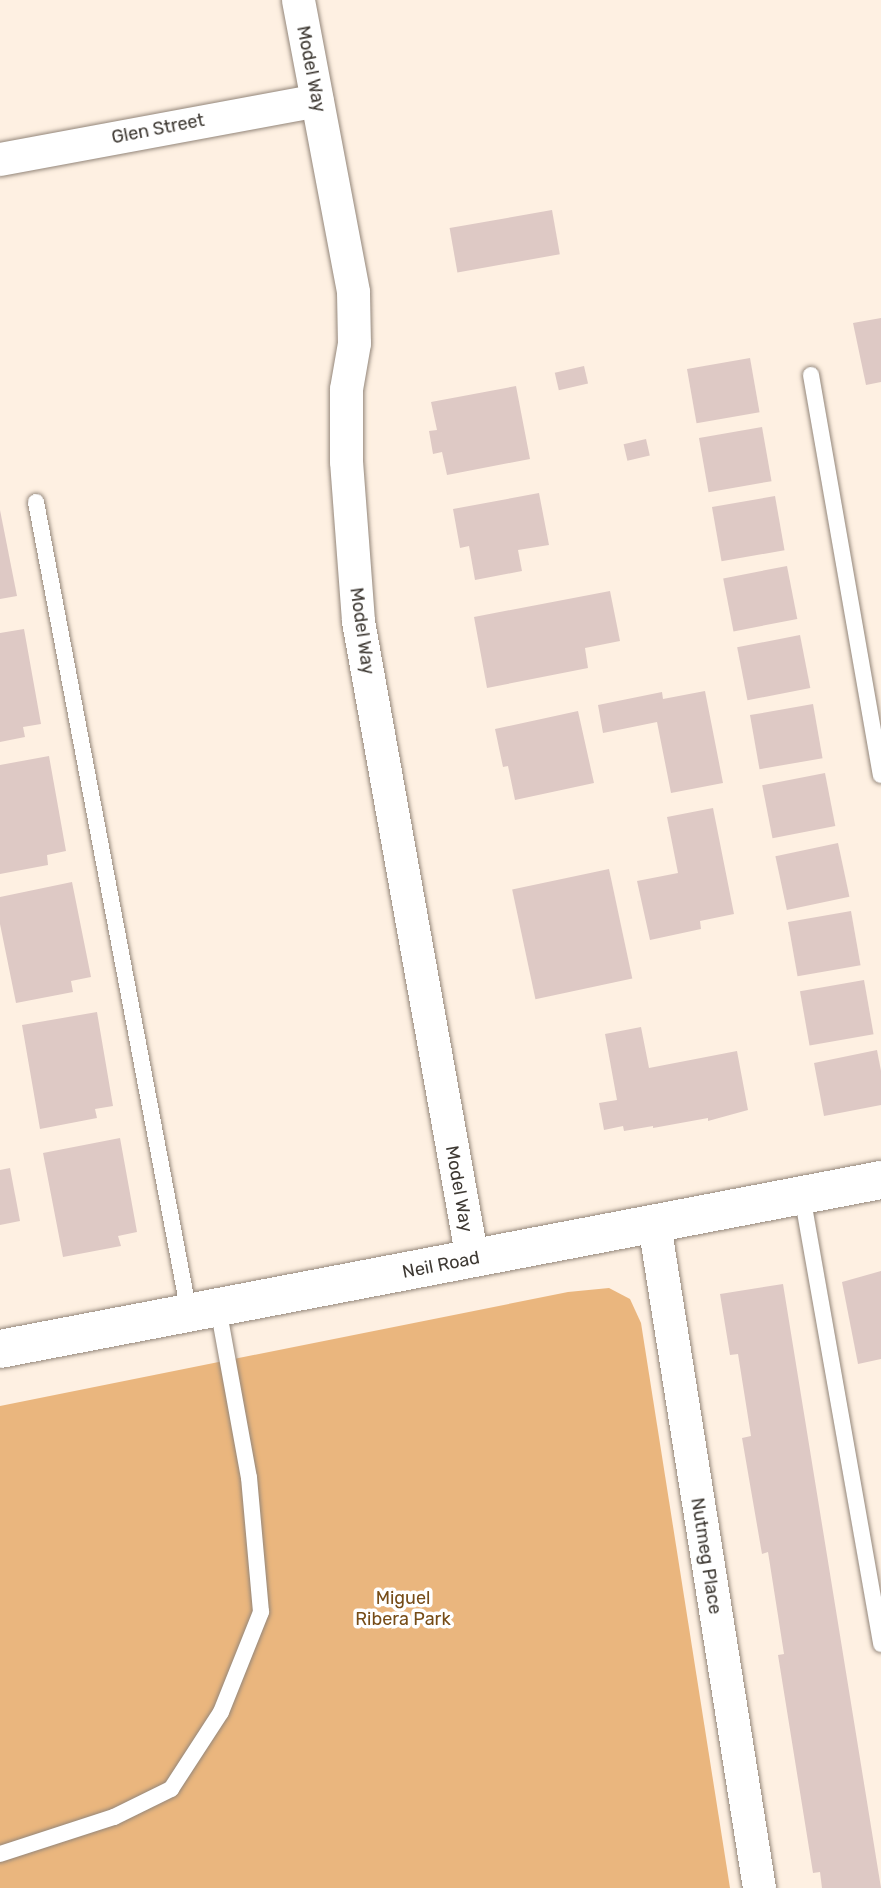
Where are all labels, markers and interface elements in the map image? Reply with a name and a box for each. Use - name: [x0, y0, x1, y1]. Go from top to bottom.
- street label: Model Way: [292, 24, 330, 114]
- street label: Glen Street: [110, 109, 206, 149]
- street label: Model Way: [345, 586, 379, 676]
- street label: Model Way: [441, 1144, 477, 1234]
- street label: Neil Road: [400, 1247, 482, 1283]
- street label: Nutmeg Place: [686, 1496, 726, 1616]
- park label: Miguel Ribera Park: [355, 1588, 451, 1630]

